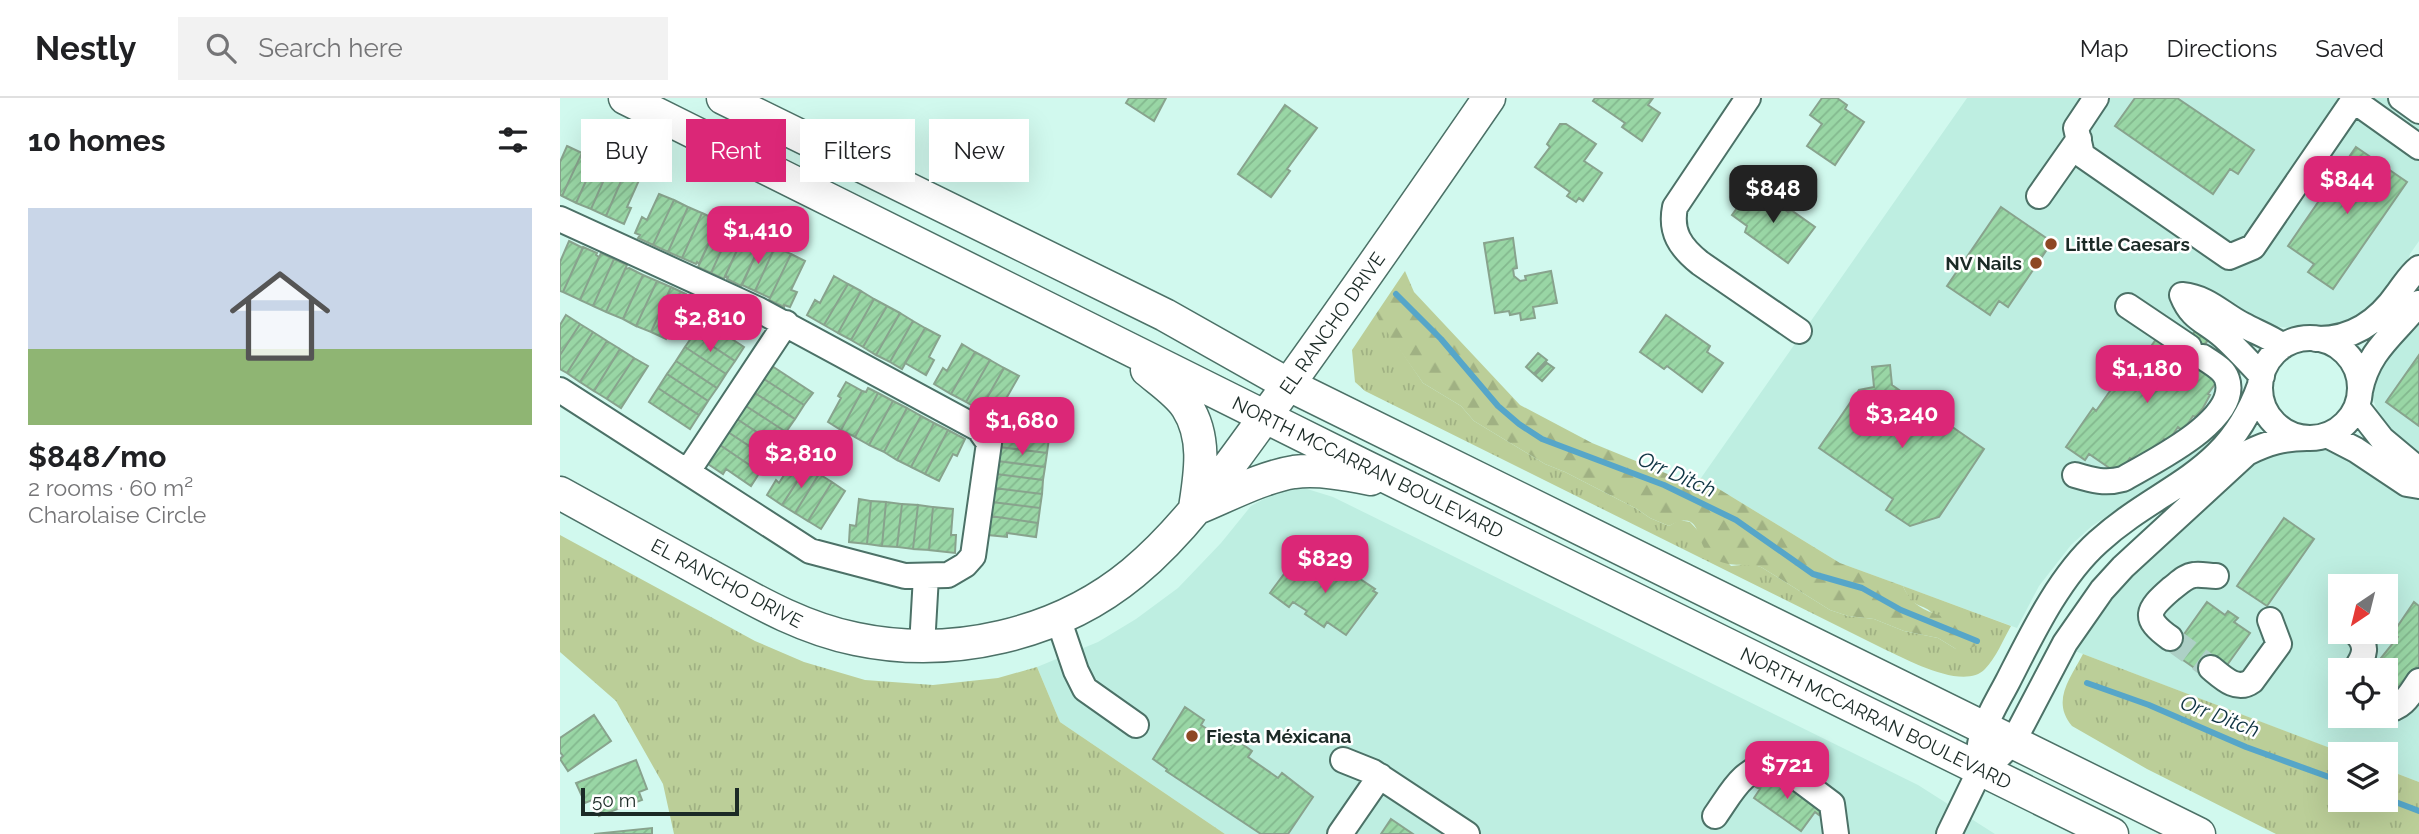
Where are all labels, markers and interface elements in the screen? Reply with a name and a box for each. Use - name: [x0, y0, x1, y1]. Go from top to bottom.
- search box: [178, 17, 668, 80]
- text: Nestly: [35, 29, 136, 68]
- icon: search: [202, 29, 240, 67]
- text: Search here: [258, 33, 403, 63]
- text: Map: [2080, 34, 2129, 63]
- text: Directions: [2167, 34, 2277, 63]
- text: Saved: [2315, 34, 2384, 63]
- chip: Buy: [581, 119, 672, 182]
- chip: Rent: [686, 119, 786, 182]
- chip: Filters: [800, 119, 915, 182]
- chip: New: [929, 119, 1029, 182]
- icon: filters: [494, 121, 532, 159]
- text: 10 homes: [28, 123, 165, 158]
- pin: $844: [2306, 156, 2388, 216]
- text: $844: [2320, 165, 2374, 192]
- pin: $848: [1732, 166, 1814, 225]
- text: $848: [1745, 174, 1801, 201]
- pin: $1,410: [701, 206, 815, 266]
- text: $1,410: [723, 215, 793, 242]
- place label: Little Caesars: [2065, 233, 2190, 255]
- marker: Little Caesars: [2043, 236, 2059, 252]
- street label: EL RANCHO DRIVE: [1275, 248, 1389, 398]
- place label: NV Nails: [1945, 252, 2022, 274]
- icon: home: [217, 253, 343, 379]
- marker: NV Nails: [2028, 255, 2044, 271]
- pin: $2,810: [653, 294, 767, 354]
- text: $2,810: [674, 303, 746, 330]
- pin: $1,180: [2090, 345, 2204, 405]
- text: $1,180: [2112, 354, 2182, 381]
- pin: $3,240: [1845, 390, 1959, 450]
- street label: NORTH MCCARRAN BOULEVARD: [1229, 392, 1507, 542]
- pin: $1,680: [965, 398, 1079, 457]
- text: $3,240: [1866, 399, 1938, 426]
- text: $1,680: [985, 406, 1059, 433]
- pin: $2,810: [744, 430, 858, 490]
- text: $848/mo: [28, 439, 166, 474]
- text: $2,810: [765, 439, 837, 466]
- water label: Orr Ditch: [1634, 446, 1720, 502]
- text: 2 rooms · 60 m²: [28, 474, 193, 501]
- text: Charolaise Circle: [28, 501, 206, 528]
- street label: EL RANCHO DRIVE: [648, 534, 806, 632]
- pin: $829: [1284, 536, 1366, 595]
- text: $829: [1298, 544, 1353, 571]
- north arrow: [2328, 574, 2398, 644]
- map controls: [2328, 574, 2398, 812]
- street label: NORTH MCCARRAN BOULEVARD: [1737, 643, 2015, 793]
- button: locate: [2328, 658, 2398, 728]
- water label: Orr Ditch: [2177, 690, 2263, 742]
- place label: Fiesta Méxicana: [1206, 725, 1352, 747]
- marker: Fiesta Méxicana: [1184, 728, 1200, 744]
- pin: $721: [1746, 742, 1828, 801]
- button: layers: [2328, 742, 2398, 812]
- text: $721: [1761, 750, 1813, 777]
- scale bar: [581, 785, 738, 817]
- text: 50 m: [592, 789, 636, 811]

